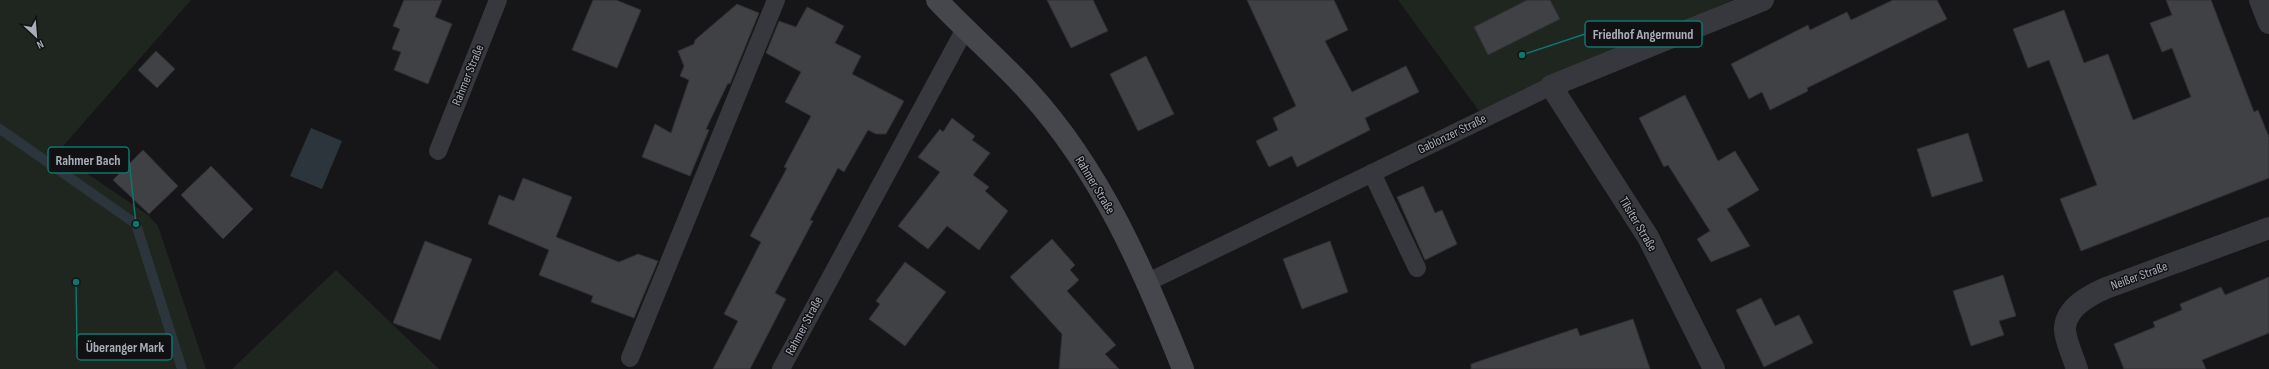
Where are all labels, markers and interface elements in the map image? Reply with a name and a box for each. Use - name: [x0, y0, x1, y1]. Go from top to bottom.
- north arrow: [16, 16, 56, 56]
- callout: Friedhof Angermund: [1585, 21, 1702, 47]
- text: Friedhof Angermund: [1593, 26, 1693, 43]
- text: N: [35, 37, 46, 52]
- street label: Rahmer Straße: [448, 42, 488, 108]
- street label: Gablonzer Straße: [1415, 110, 1489, 158]
- callout: Rahmer Bach: [48, 147, 129, 173]
- text: Rahmer Bach: [55, 152, 121, 169]
- street label: Rahmer Straße: [1072, 153, 1118, 217]
- street label: Tilsiter Straße: [1615, 194, 1661, 254]
- street label: Neißer Straße: [2108, 258, 2170, 294]
- street label: Rahmer Straße: [782, 294, 826, 358]
- callout: Überanger Mark: [77, 334, 172, 360]
- text: Überanger Mark: [86, 339, 164, 356]

